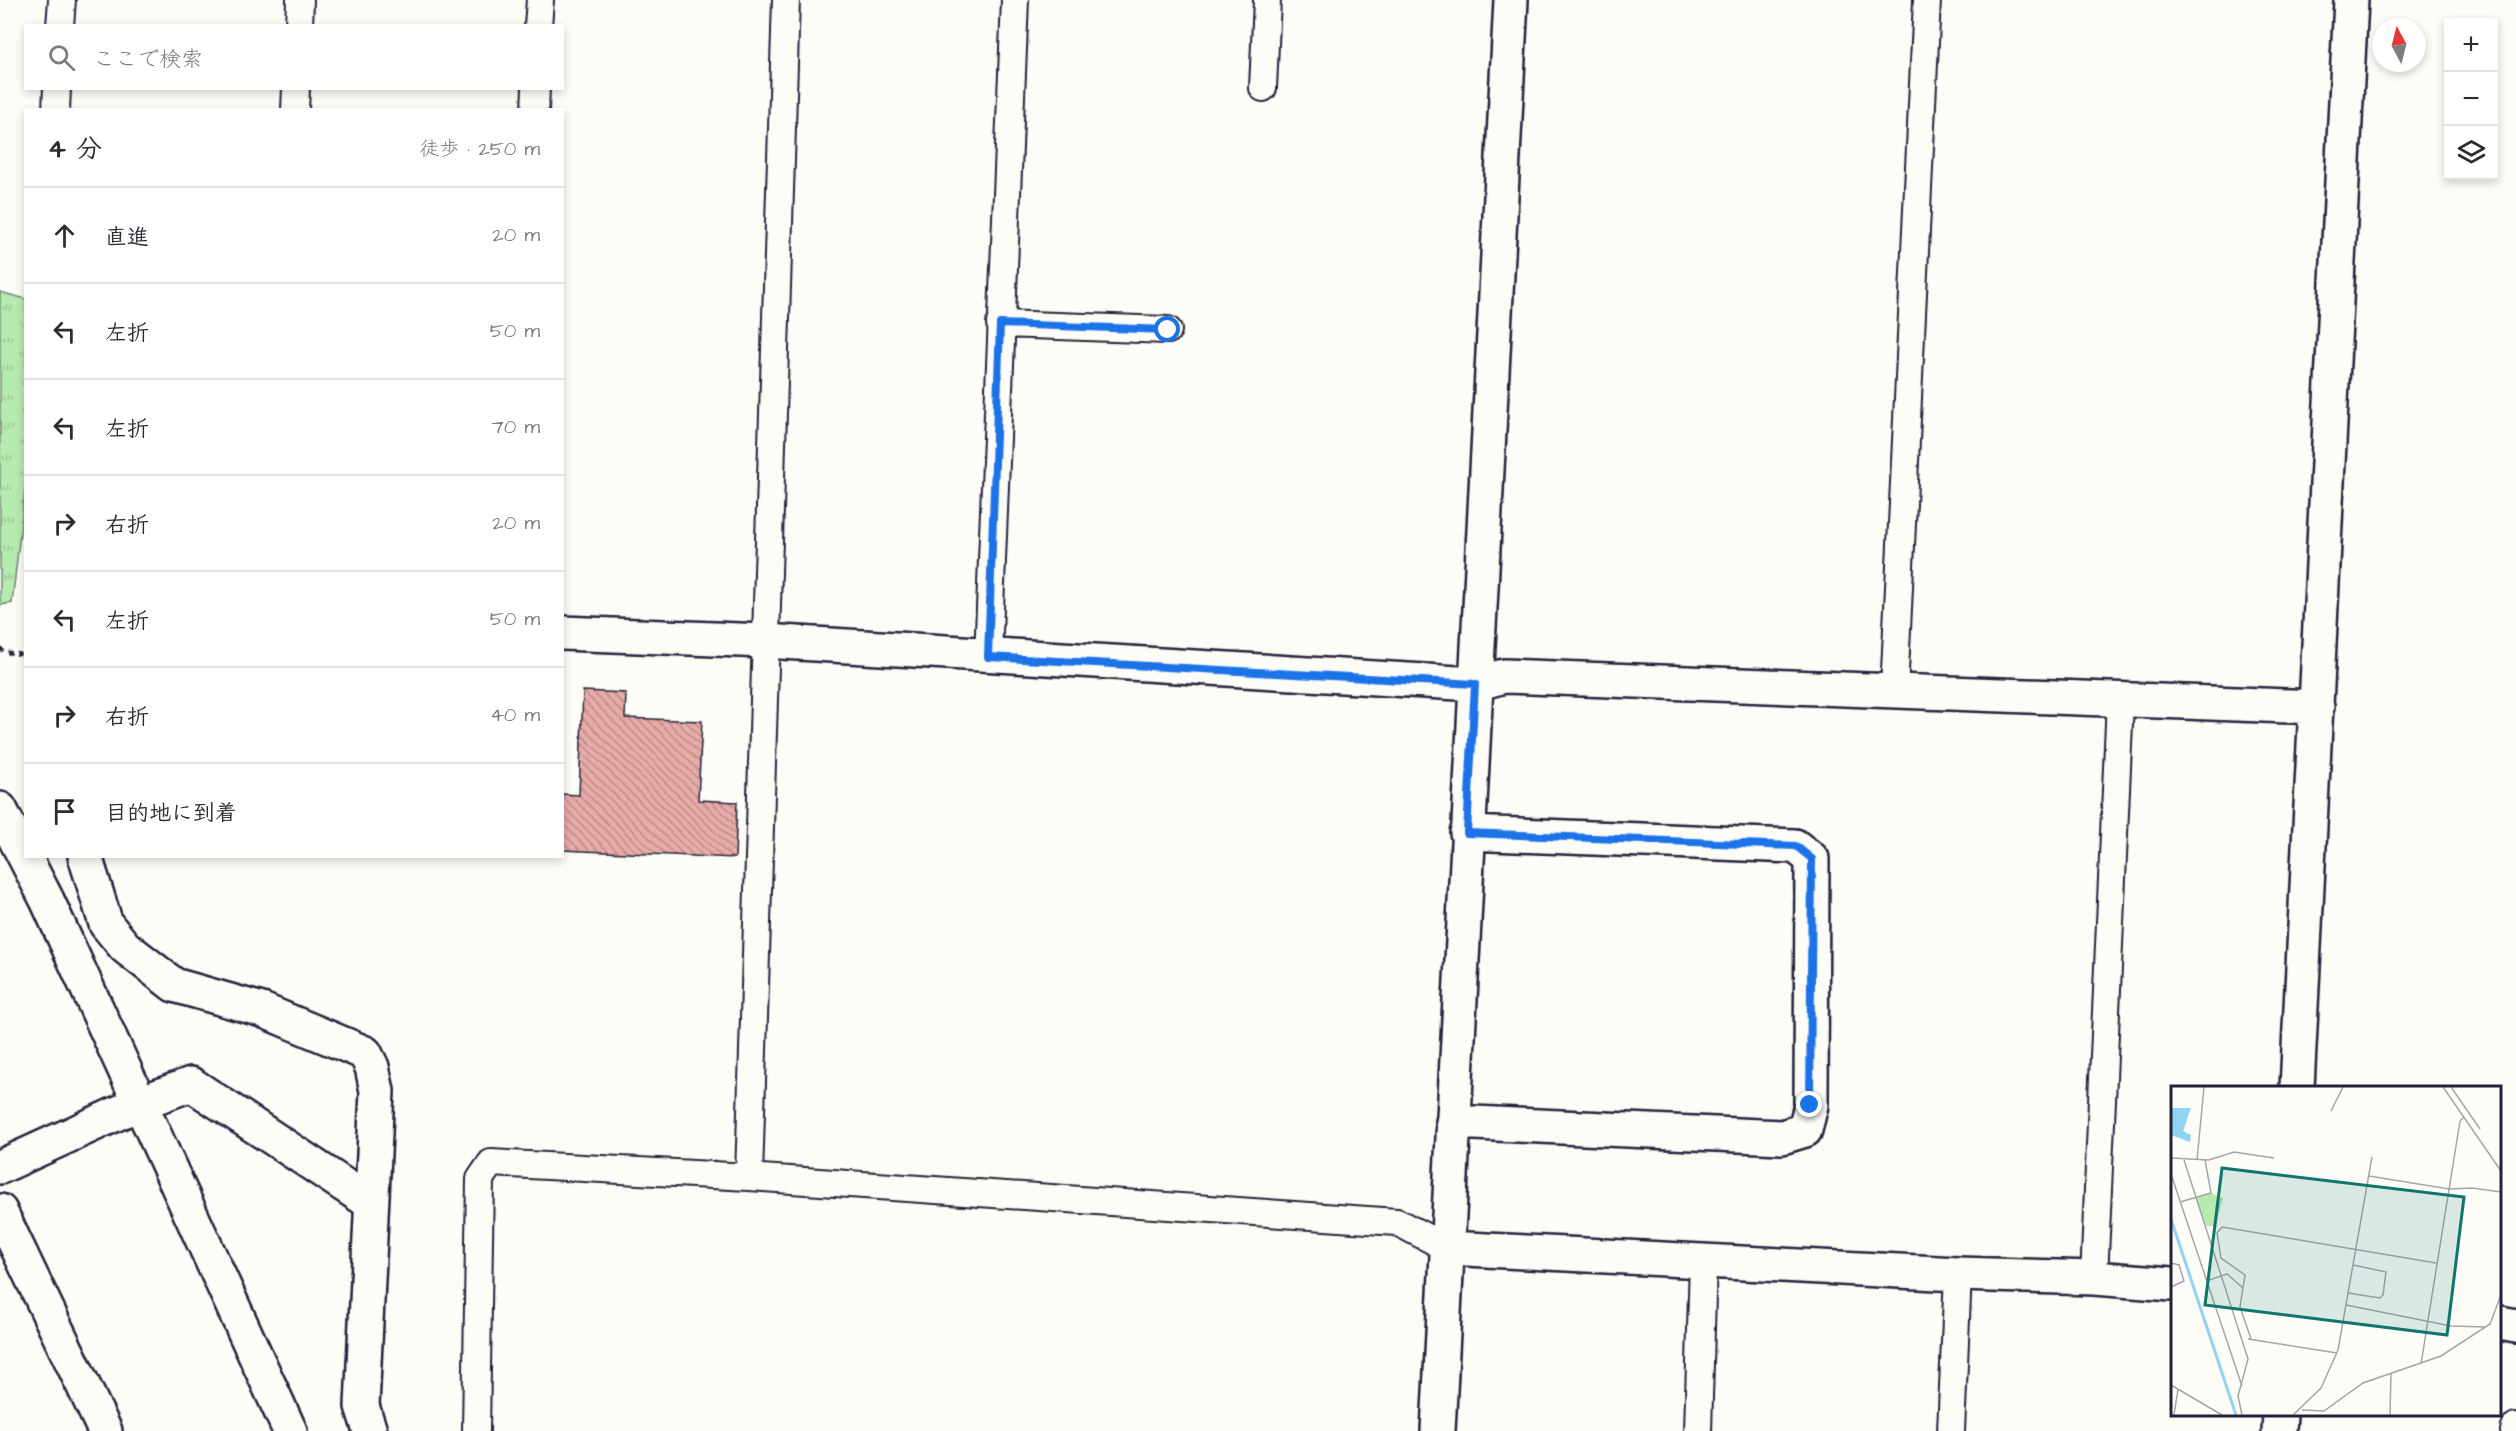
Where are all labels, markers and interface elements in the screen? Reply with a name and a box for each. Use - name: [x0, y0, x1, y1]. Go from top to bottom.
- north arrow: [2372, 18, 2426, 72]
- map controls: [2444, 18, 2498, 180]
- button: +: [2444, 18, 2498, 72]
- search box: [24, 24, 564, 90]
- icon: search: [45, 41, 78, 74]
- text: ここで検索: [93, 44, 203, 75]
- button: −: [2444, 72, 2498, 126]
- button: layers: [2444, 126, 2498, 180]
- text: 4 分: [48, 131, 102, 167]
- text: 徒歩 · 250 m: [419, 135, 540, 163]
- icon: ahead: [48, 219, 81, 252]
- text: 20 m: [492, 221, 540, 249]
- text: 直進: [105, 222, 149, 253]
- icon: left: [48, 315, 81, 348]
- route start: [1154, 316, 1180, 342]
- text: 50 m: [490, 317, 540, 345]
- text: 左折: [105, 318, 149, 349]
- icon: left: [48, 411, 81, 444]
- text: 70 m: [492, 413, 540, 441]
- text: 左折: [105, 414, 149, 445]
- icon: right: [48, 507, 81, 540]
- text: 20 m: [492, 509, 540, 537]
- text: 右折: [105, 510, 149, 541]
- icon: left: [48, 603, 81, 636]
- text: 50 m: [490, 605, 540, 633]
- text: 左折: [105, 606, 149, 637]
- icon: right: [48, 699, 81, 732]
- text: 40 m: [490, 701, 540, 729]
- text: 右折: [105, 702, 149, 733]
- icon: arrive: [48, 795, 81, 828]
- text: 目的地に到着: [105, 798, 237, 829]
- inset map: [2171, 1086, 2501, 1416]
- route end: [1796, 1091, 1822, 1117]

